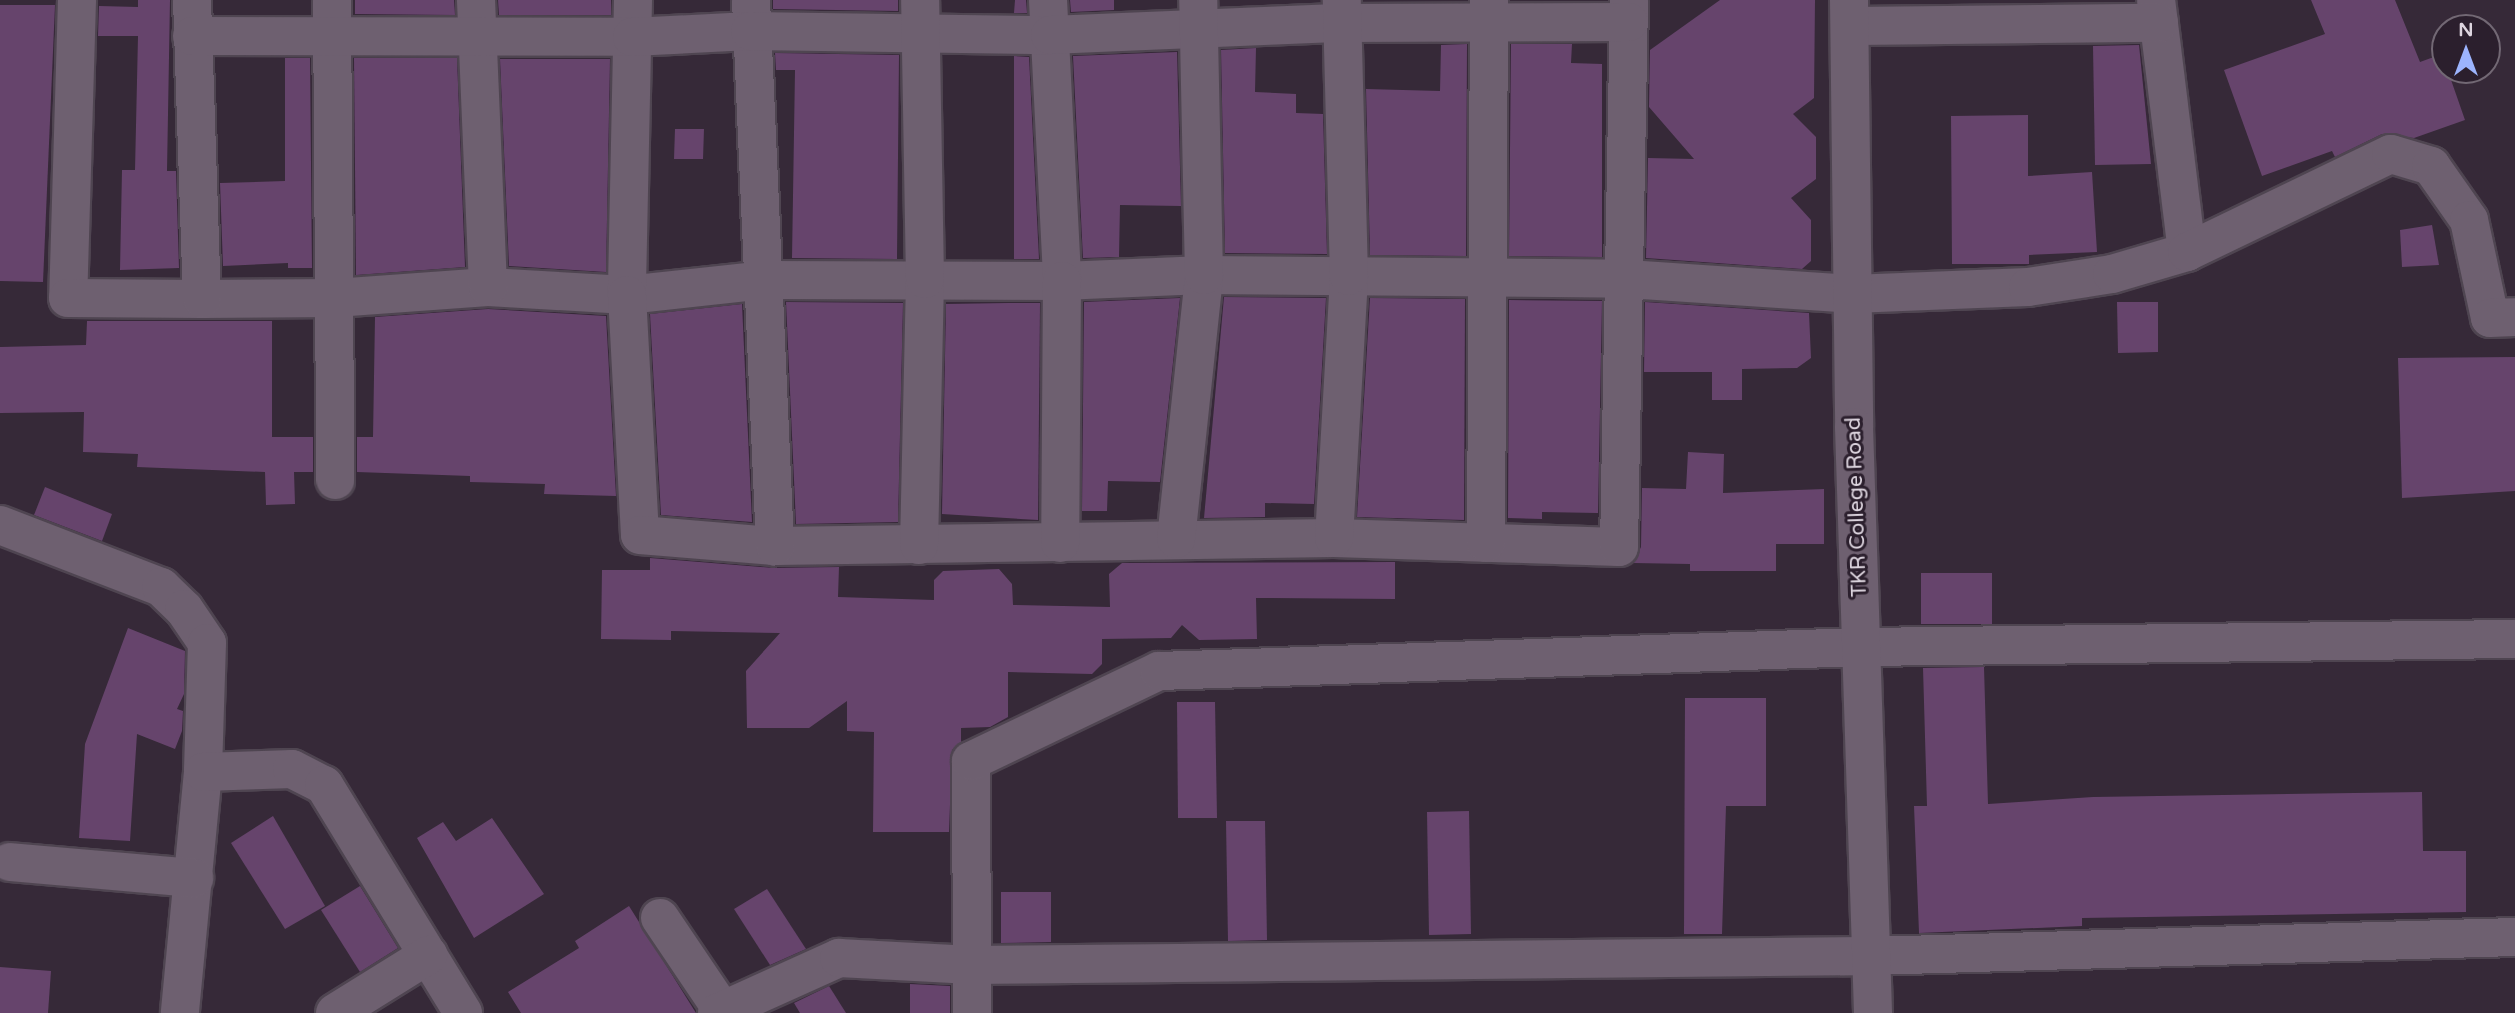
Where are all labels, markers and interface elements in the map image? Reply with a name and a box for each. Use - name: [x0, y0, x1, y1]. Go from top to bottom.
- north arrow: [2431, 14, 2501, 84]
- text: N: [2458, 19, 2474, 41]
- street label: TKR College Road: [1841, 417, 1873, 597]

